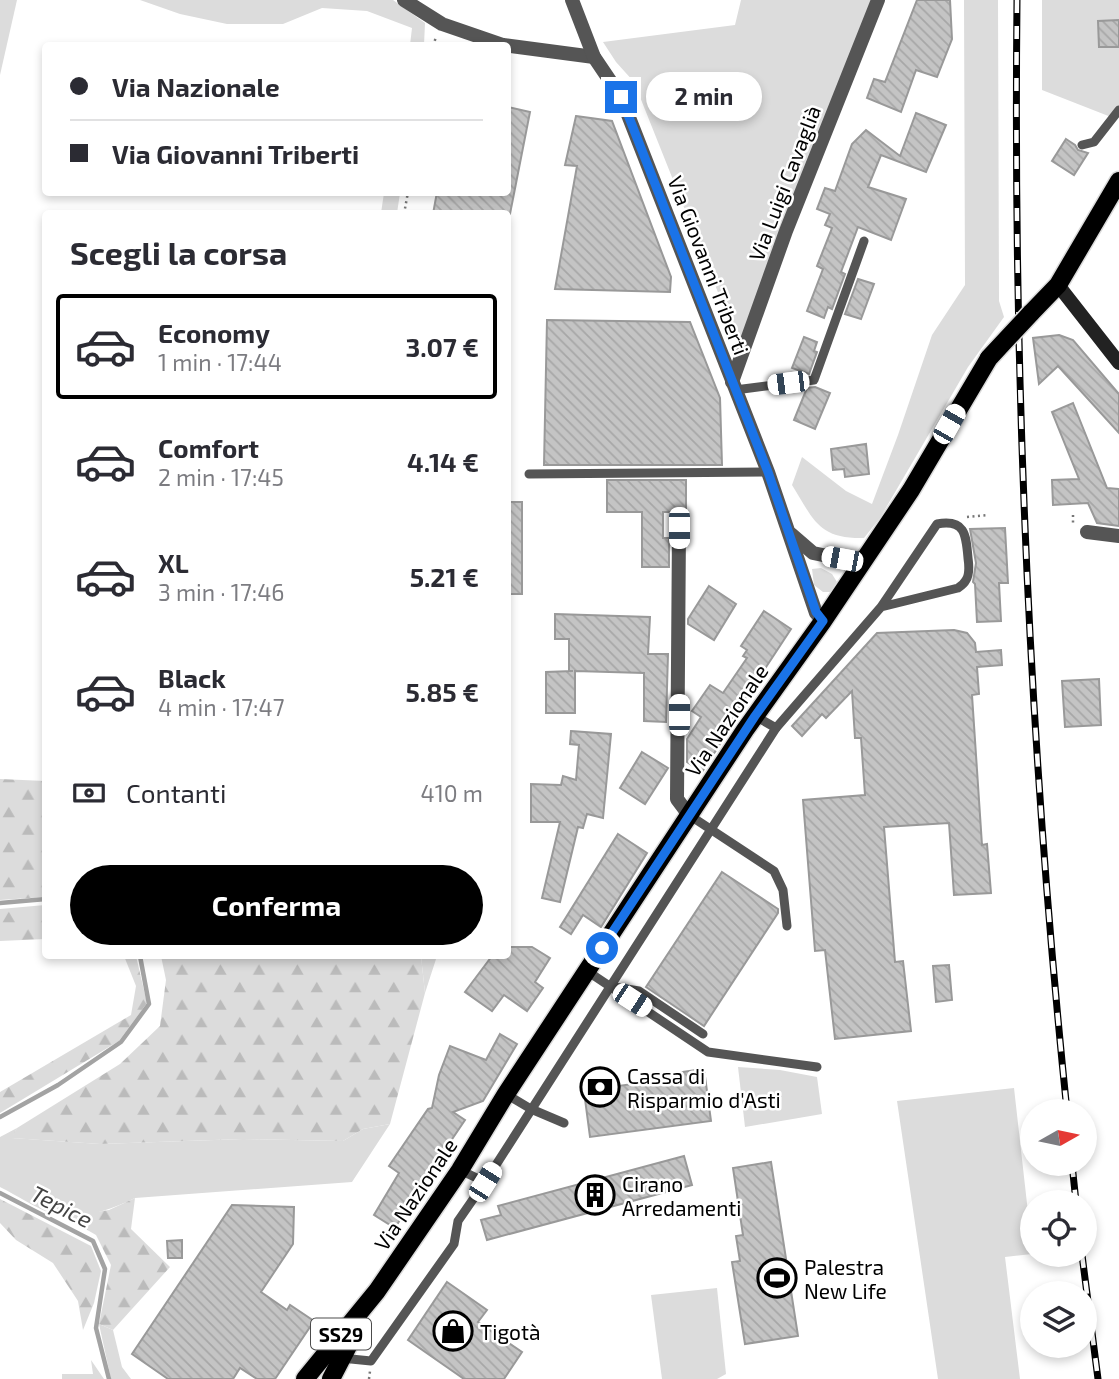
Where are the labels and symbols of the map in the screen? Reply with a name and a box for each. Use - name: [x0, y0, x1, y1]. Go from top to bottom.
- callout: 2 min: [646, 72, 761, 122]
- route end: [605, 81, 637, 113]
- street label: Via Luigi Cavaglià: [743, 102, 825, 264]
- street label: Via Giovanni Triberti: [663, 172, 755, 358]
- car: [766, 370, 811, 396]
- car: [930, 401, 969, 447]
- car: [669, 507, 690, 549]
- car: [820, 545, 865, 573]
- street label: Via Nazionale: [679, 659, 773, 781]
- car: [669, 694, 690, 736]
- route start: [586, 932, 618, 964]
- car: [609, 980, 656, 1020]
- place label: Cassa di Risparmio d'Asti: [627, 1063, 781, 1112]
- bank icon: Cassa di Risparmio d'Asti: [579, 1066, 621, 1108]
- north arrow: [1020, 1099, 1097, 1176]
- street label: Via Nazionale: [368, 1133, 462, 1255]
- car: [465, 1159, 506, 1205]
- place label: Cirano Arredamenti: [622, 1171, 742, 1220]
- building icon: Cirano Arredamenti: [574, 1174, 616, 1216]
- water label: Tepice: [27, 1179, 97, 1233]
- place label: Palestra New Life: [804, 1254, 887, 1303]
- sports icon: Palestra New Life: [756, 1257, 798, 1299]
- shop icon: Tigotà: [432, 1310, 474, 1352]
- road number: SS29: [311, 1318, 371, 1350]
- place label: Tigotà: [480, 1319, 540, 1344]

